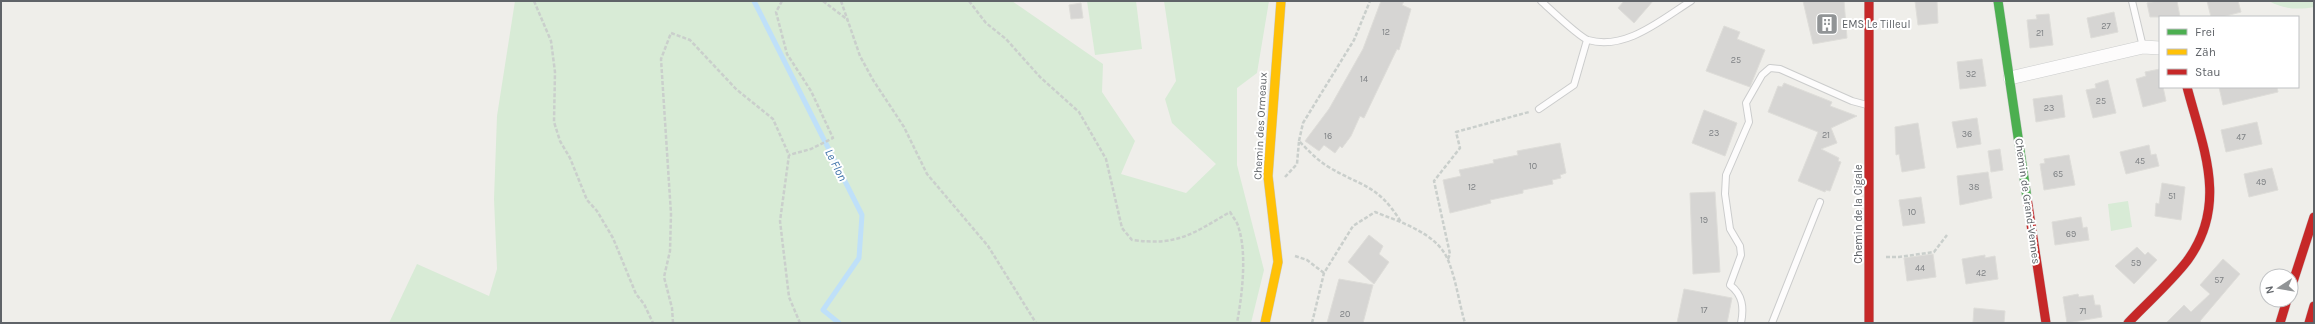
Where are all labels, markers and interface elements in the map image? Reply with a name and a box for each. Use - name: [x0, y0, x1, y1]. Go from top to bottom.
- building icon: EMS Le Tilleul: [1814, 11, 1840, 37]
- legend: [2159, 16, 2299, 88]
- place label: EMS Le Tilleul: [1842, 18, 1911, 31]
- house number: 27: [2101, 21, 2111, 31]
- text: Frei: [2195, 25, 2215, 39]
- house number: 12: [1382, 27, 1390, 37]
- house number: 21: [2036, 28, 2044, 38]
- text: Zäh: [2195, 45, 2216, 59]
- house number: 25: [1731, 55, 1741, 65]
- text: Stau: [2195, 65, 2221, 79]
- house number: 32: [1966, 69, 1976, 79]
- street label: Chemin des Ormeaux: [1251, 72, 1270, 180]
- house number: 14: [1360, 74, 1368, 84]
- house number: 25: [2096, 96, 2106, 106]
- house number: 23: [2044, 103, 2054, 113]
- house number: 23: [1709, 128, 1719, 138]
- house number: 36: [1962, 129, 1972, 139]
- house number: 21: [1822, 130, 1830, 140]
- house number: 16: [1324, 131, 1332, 141]
- house number: 47: [2236, 132, 2246, 142]
- street label: Chemin de Grand-Vennes: [2012, 137, 2043, 265]
- water label: Le Flon: [822, 147, 850, 183]
- house number: 45: [2135, 156, 2145, 166]
- house number: 10: [1529, 161, 1537, 171]
- street label: Chemin de la Cigale: [1852, 164, 1865, 264]
- house number: 65: [2053, 169, 2063, 179]
- house number: 49: [2256, 177, 2266, 187]
- house number: 12: [1468, 182, 1476, 192]
- house number: 38: [1969, 182, 1980, 192]
- house number: 51: [2168, 191, 2176, 201]
- house number: 10: [1908, 207, 1916, 217]
- house number: 19: [1700, 215, 1708, 225]
- house number: 69: [2066, 229, 2076, 239]
- house number: 59: [2131, 258, 2141, 268]
- house number: 44: [1915, 263, 1925, 273]
- house number: 42: [1976, 268, 1986, 278]
- north arrow: [2259, 268, 2299, 308]
- house number: 57: [2214, 275, 2224, 285]
- text: N: [2263, 285, 2277, 295]
- house number: 17: [1700, 305, 1708, 315]
- house number: 71: [2079, 306, 2087, 316]
- house number: 20: [1340, 309, 1350, 319]

